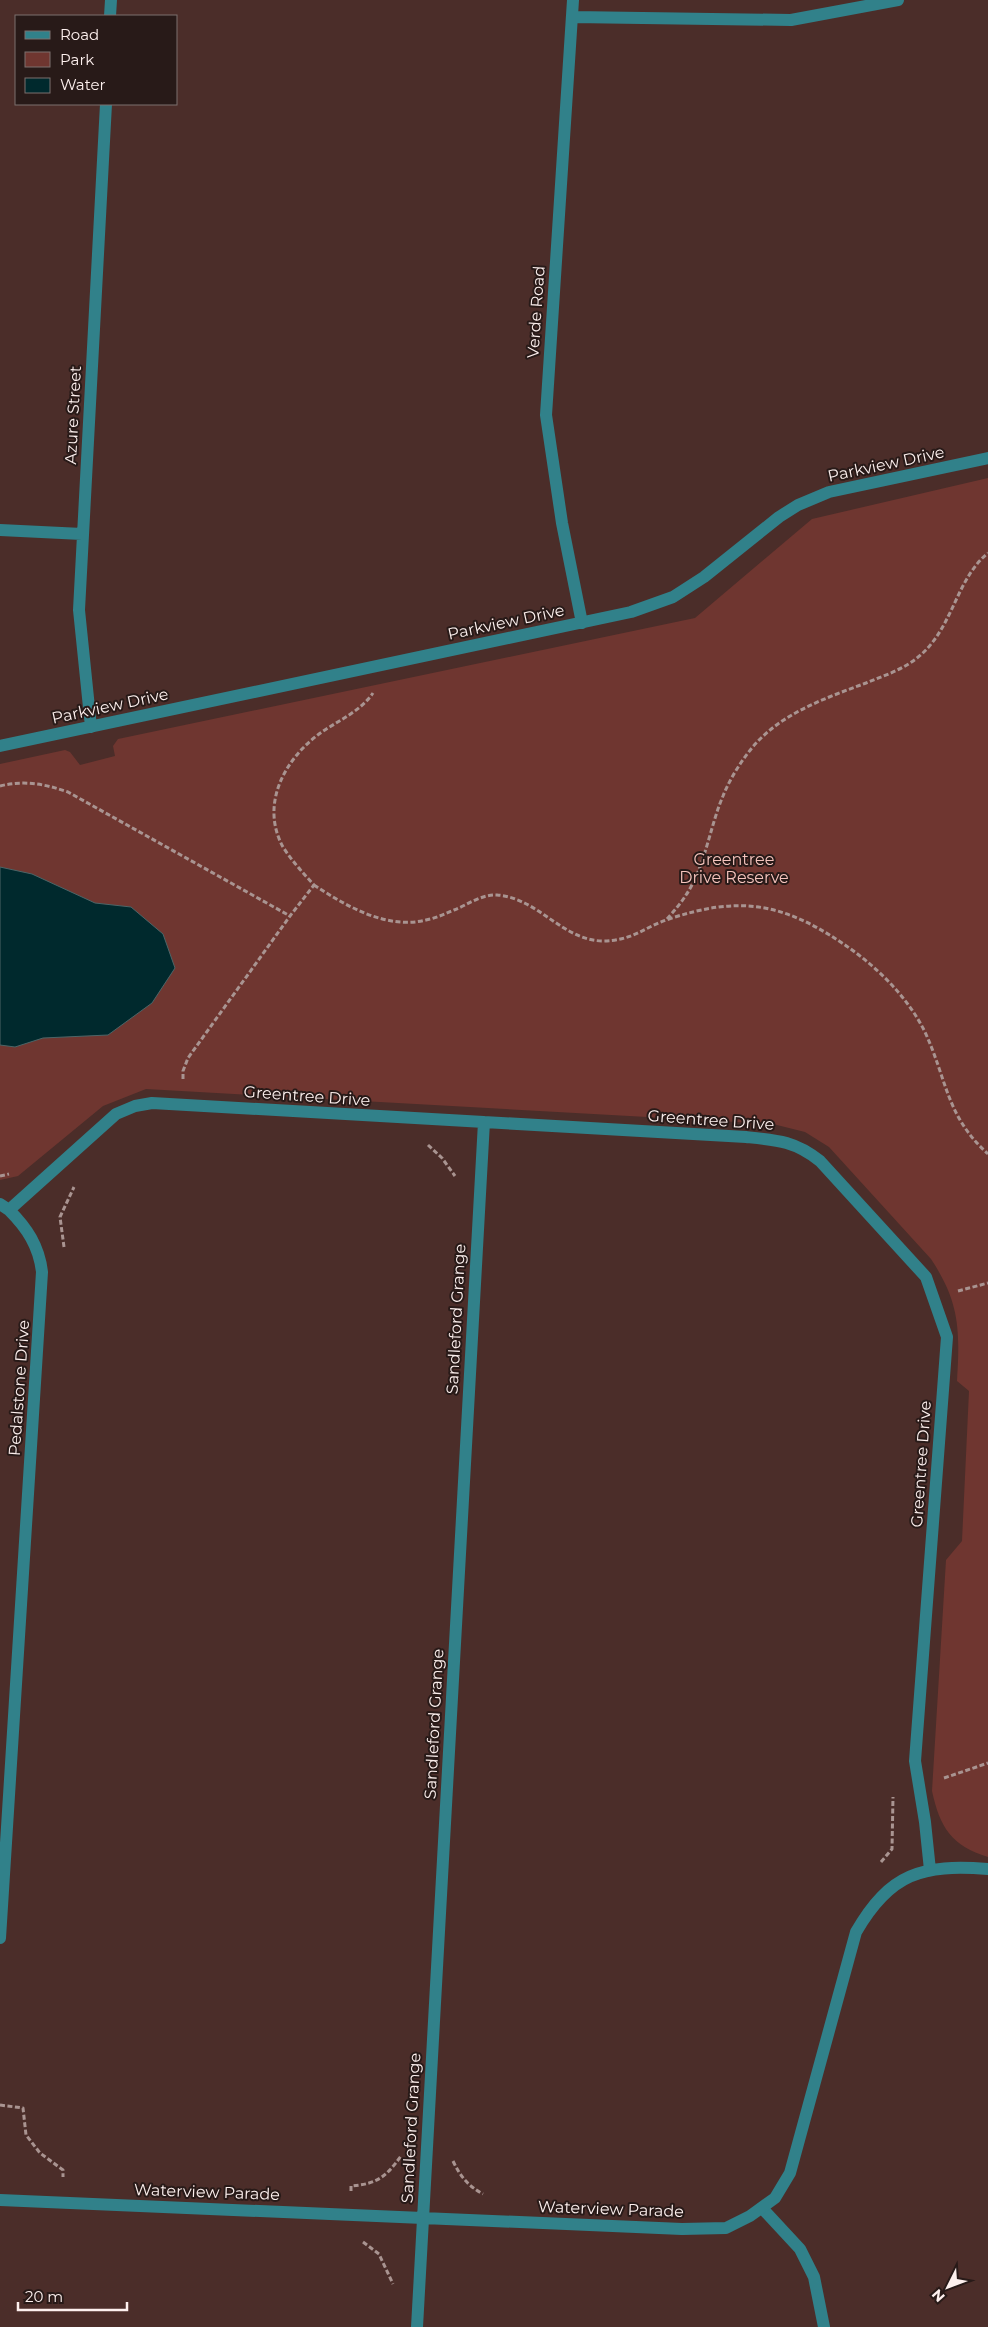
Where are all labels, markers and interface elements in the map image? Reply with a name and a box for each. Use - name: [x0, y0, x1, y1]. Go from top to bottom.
- legend: [15, 15, 178, 105]
- text: Road: [60, 25, 99, 44]
- text: Park: [60, 50, 94, 69]
- text: Water: [60, 75, 106, 94]
- street label: Verde Road: [523, 265, 549, 359]
- street label: Azure Street: [61, 365, 85, 465]
- street label: Parkview Drive: [826, 442, 946, 486]
- street label: Parkview Drive: [446, 600, 566, 644]
- street label: Parkview Drive: [50, 684, 170, 728]
- park label: Greentree Drive Reserve: [679, 850, 789, 887]
- street label: Greentree Drive: [243, 1082, 371, 1110]
- street label: Greentree Drive: [647, 1106, 775, 1134]
- street label: Sandleford Grange: [443, 1243, 469, 1395]
- street label: Pedalstone Drive: [5, 1319, 33, 1457]
- street label: Greentree Drive: [907, 1400, 935, 1528]
- street label: Sandleford Grange: [421, 1648, 447, 1800]
- street label: Sandleford Grange: [398, 2052, 424, 2204]
- street label: Waterview Parade: [134, 2180, 280, 2204]
- street label: Waterview Parade: [538, 2197, 684, 2221]
- north arrow: [923, 2262, 973, 2312]
- scale bar: [18, 2280, 126, 2312]
- text: N: [928, 2285, 949, 2306]
- text: 20 m: [25, 2287, 63, 2306]

